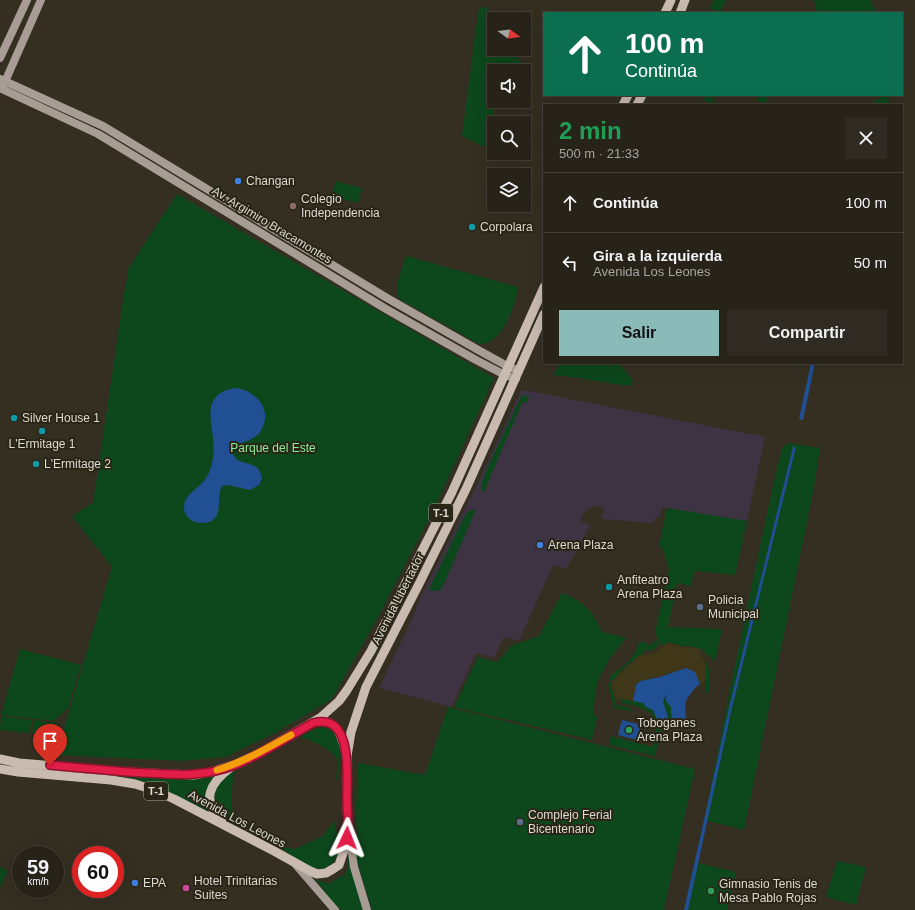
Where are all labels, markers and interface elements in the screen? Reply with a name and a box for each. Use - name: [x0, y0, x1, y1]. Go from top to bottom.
- north arrow: [487, 12, 531, 56]
- map controls: [487, 12, 531, 212]
- icon: ahead: [559, 28, 611, 80]
- text: 100 m: [625, 28, 704, 59]
- text: Continúa: [625, 61, 697, 81]
- button: sound: [487, 64, 531, 108]
- button: search: [487, 116, 531, 160]
- text: 2 min: [559, 117, 622, 144]
- button: close: [845, 117, 887, 159]
- text: 500 m · 21:33: [559, 146, 639, 161]
- button: layers: [487, 168, 531, 212]
- place label: Changan: [246, 174, 295, 188]
- marker: Changan: [233, 176, 243, 186]
- street label: Av. Argimiro Bracamontes: [209, 184, 335, 266]
- place label: Colegio Independencia: [301, 192, 380, 220]
- icon: ahead: [559, 192, 581, 214]
- text: Continúa: [593, 194, 658, 211]
- text: 100 m: [845, 194, 887, 211]
- marker: Colegio Independencia: [288, 201, 298, 211]
- place label: Corpolara: [480, 220, 533, 234]
- marker: Corpolara: [467, 222, 477, 232]
- text: Gira a la izquierda: [593, 247, 722, 264]
- icon: left: [559, 252, 581, 274]
- text: 50 m: [854, 254, 887, 271]
- text: Avenida Los Leones: [593, 264, 711, 279]
- button: Salir: [559, 310, 719, 356]
- button: Compartir: [727, 310, 887, 356]
- place label: Silver House 1: [22, 411, 100, 425]
- marker: Silver House 1: [9, 413, 19, 423]
- marker: L'Ermitage 1: [37, 426, 47, 436]
- place label: L'Ermitage 1: [9, 437, 76, 451]
- park label: Parque del Este: [230, 441, 316, 455]
- place label: L'Ermitage 2: [44, 457, 111, 471]
- marker: L'Ermitage 2: [31, 459, 41, 469]
- road number: T-1: [429, 504, 453, 522]
- place label: Arena Plaza: [548, 538, 614, 552]
- marker: Arena Plaza: [535, 540, 545, 550]
- street label: Avenida Libertador: [369, 551, 427, 647]
- place label: Anfiteatro Arena Plaza: [617, 573, 683, 601]
- marker: Anfiteatro Arena Plaza: [604, 582, 614, 592]
- place label: Policia Municipal: [708, 593, 759, 621]
- marker: Policia Municipal: [695, 602, 705, 612]
- place label: Toboganes Arena Plaza: [637, 716, 703, 744]
- pin: [33, 724, 67, 765]
- marker: Toboganes Arena Plaza: [624, 725, 634, 735]
- icon: arrive: [39, 730, 61, 752]
- road number: T-1: [144, 782, 168, 800]
- street label: Avenida Los Leones: [186, 787, 288, 851]
- place label: Complejo Ferial Bicentenario: [528, 808, 612, 836]
- position arrow: [326, 817, 368, 859]
- marker: Complejo Ferial Bicentenario: [515, 817, 525, 827]
- speed limit sign: 60: [72, 846, 124, 898]
- text: 59: [27, 856, 49, 878]
- place label: Hotel Trinitarias Suites: [194, 874, 277, 902]
- text: km/h: [27, 876, 49, 887]
- place label: EPA: [143, 876, 166, 890]
- place label: Gimnasio Tenis de Mesa Pablo Rojas: [719, 877, 818, 905]
- marker: EPA: [130, 878, 140, 888]
- marker: Hotel Trinitarias Suites: [181, 883, 191, 893]
- marker: Gimnasio Tenis de Mesa Pablo Rojas: [706, 886, 716, 896]

